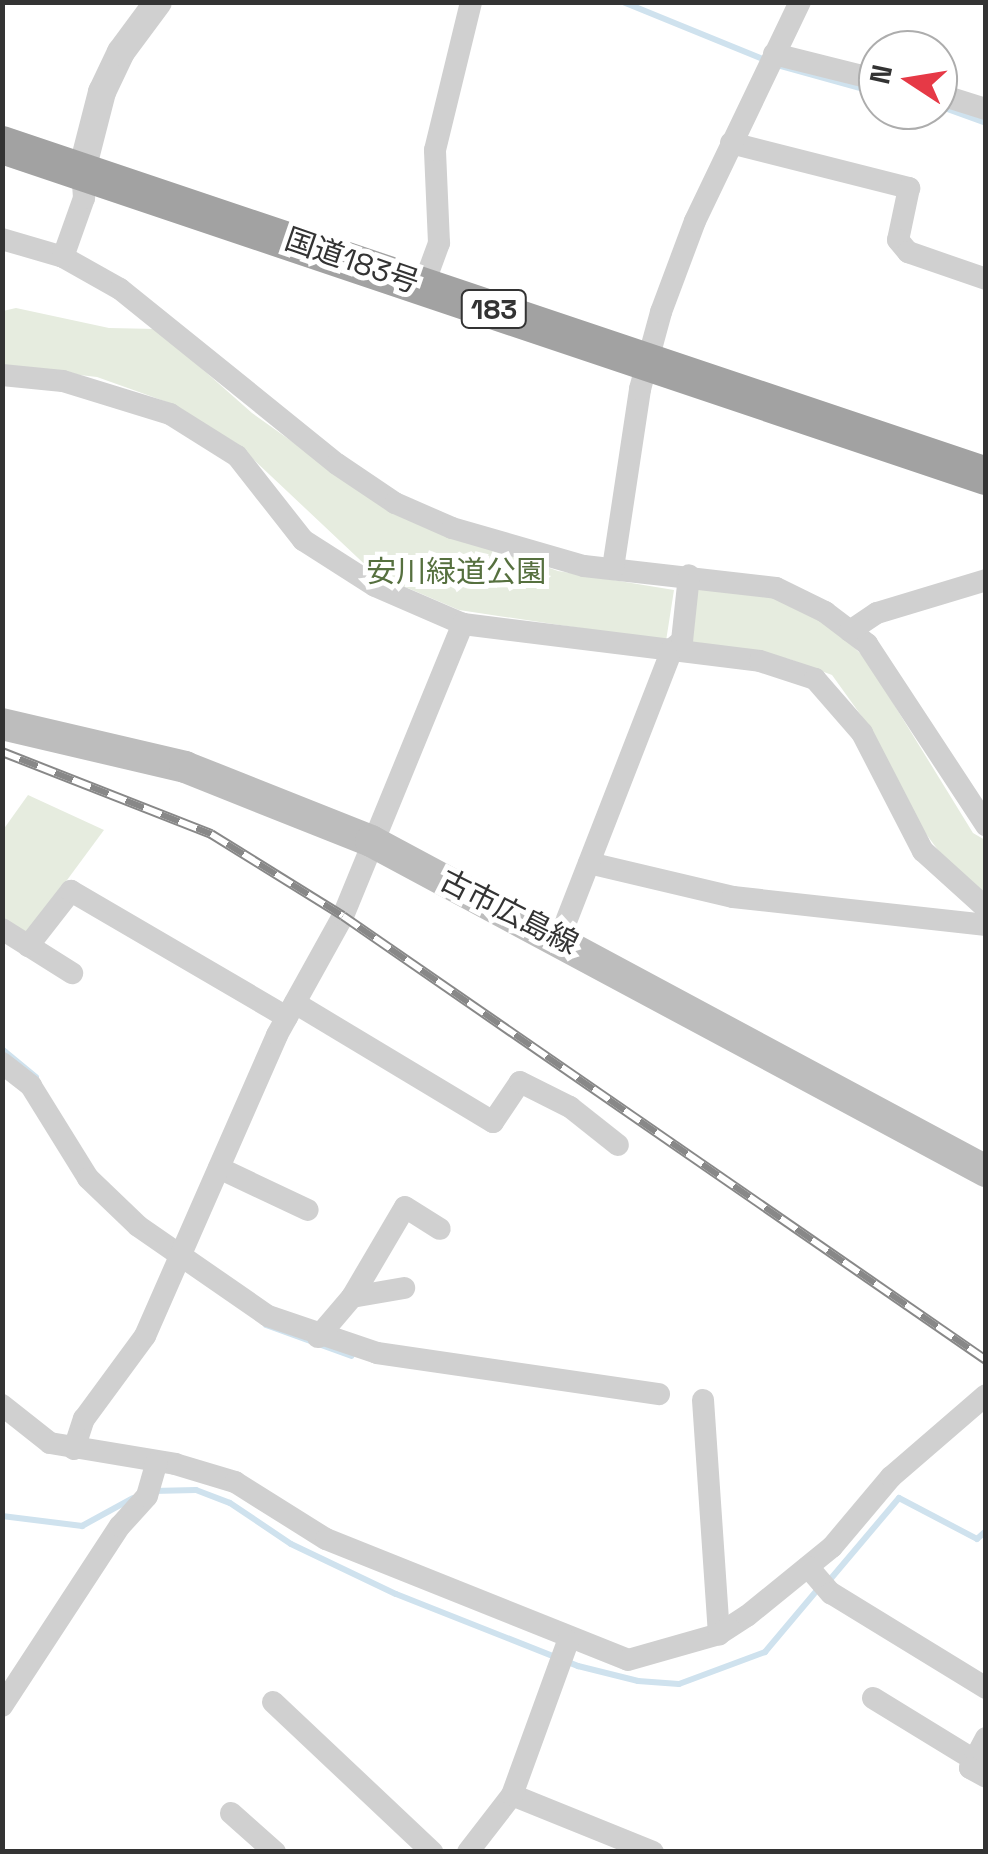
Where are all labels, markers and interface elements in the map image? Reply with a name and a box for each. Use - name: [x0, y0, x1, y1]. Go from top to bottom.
- north arrow: [858, 30, 958, 130]
- text: N: [861, 61, 900, 87]
- street label: 国道183号: [280, 221, 424, 301]
- road number: 183: [459, 286, 529, 332]
- park label: 安川緑道公園: [366, 554, 546, 590]
- street label: 古市広島線: [434, 862, 584, 962]

